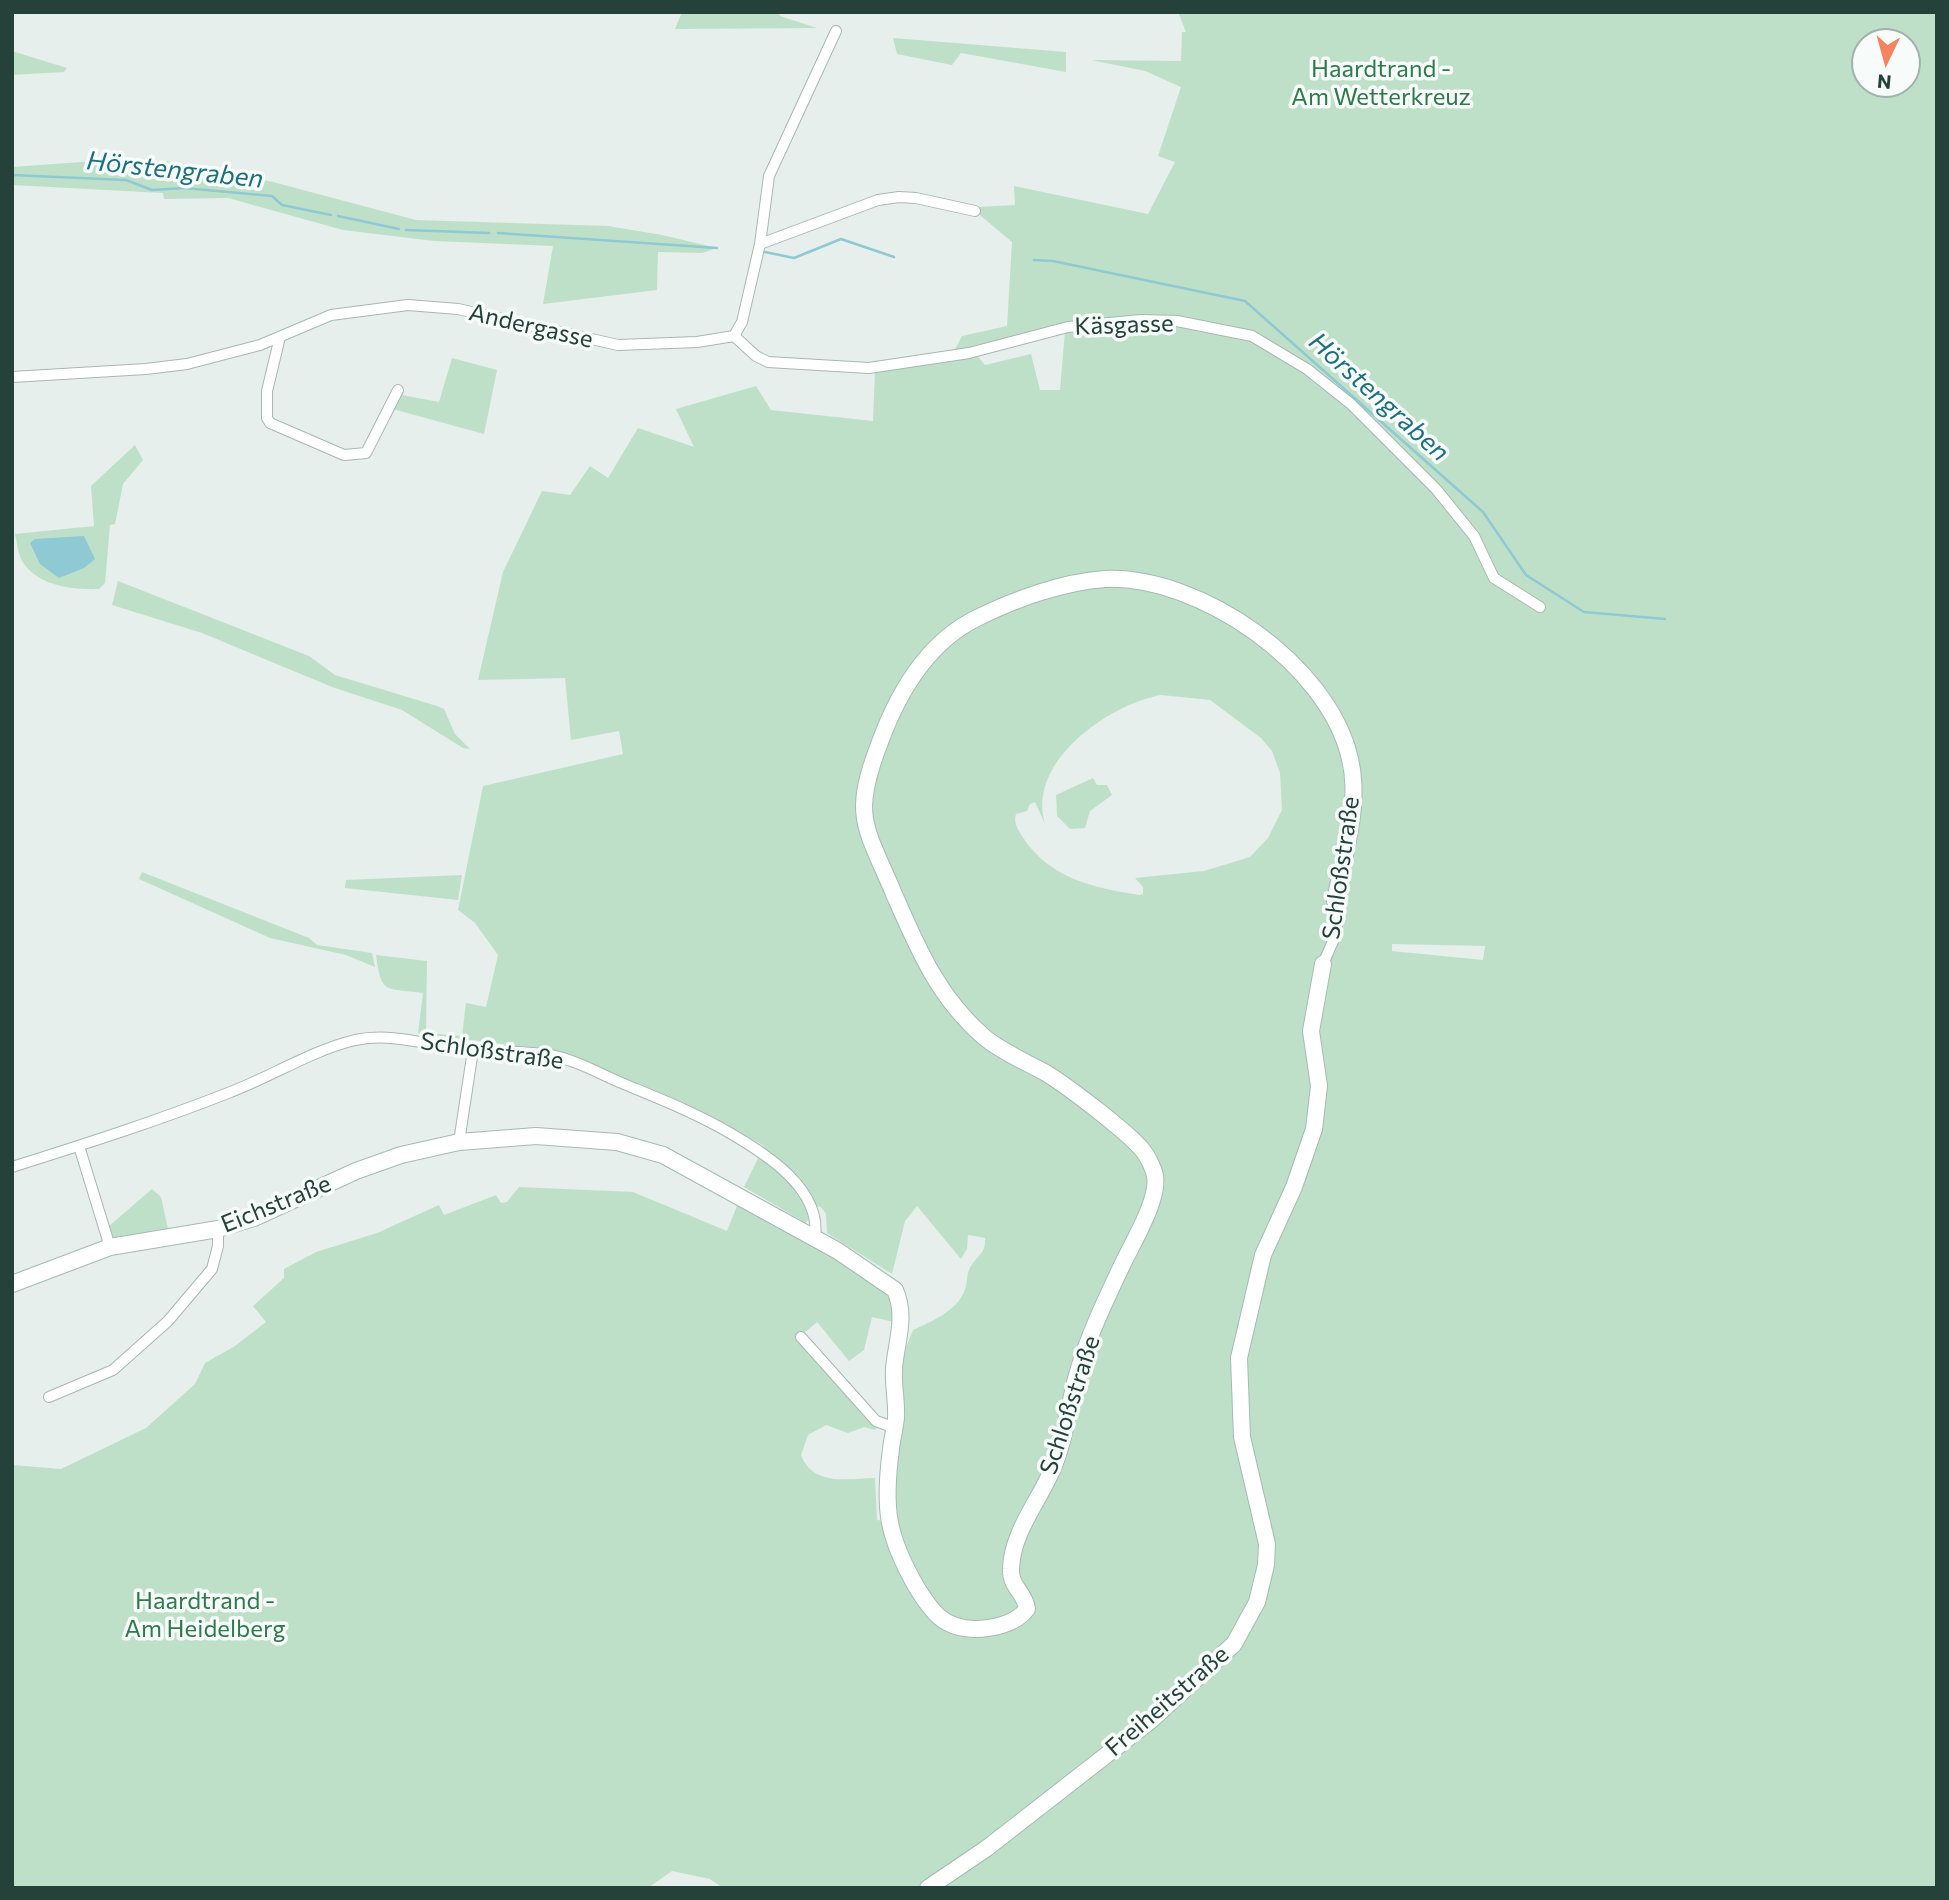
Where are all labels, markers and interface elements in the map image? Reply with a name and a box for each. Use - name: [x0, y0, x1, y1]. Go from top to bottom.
- north arrow: [1851, 28, 1921, 98]
- park label: Haardtrand - Am Wetterkreuz: [1291, 55, 1471, 111]
- text: N: [1876, 70, 1892, 95]
- water label: Hörstengraben: [85, 145, 265, 195]
- street label: Andergasse: [466, 298, 596, 354]
- street label: Käsgasse: [1074, 309, 1174, 341]
- water label: Hörstengraben: [1303, 326, 1455, 468]
- street label: Schloßstraße: [1317, 795, 1365, 941]
- street label: Schloßstraße: [419, 1027, 565, 1075]
- street label: Eichstraße: [217, 1169, 335, 1239]
- street label: Schloßstraße: [1034, 1332, 1106, 1478]
- park label: Haardtrand - Am Heidelberg: [125, 1587, 285, 1643]
- street label: Freiheitstraße: [1100, 1640, 1234, 1762]

